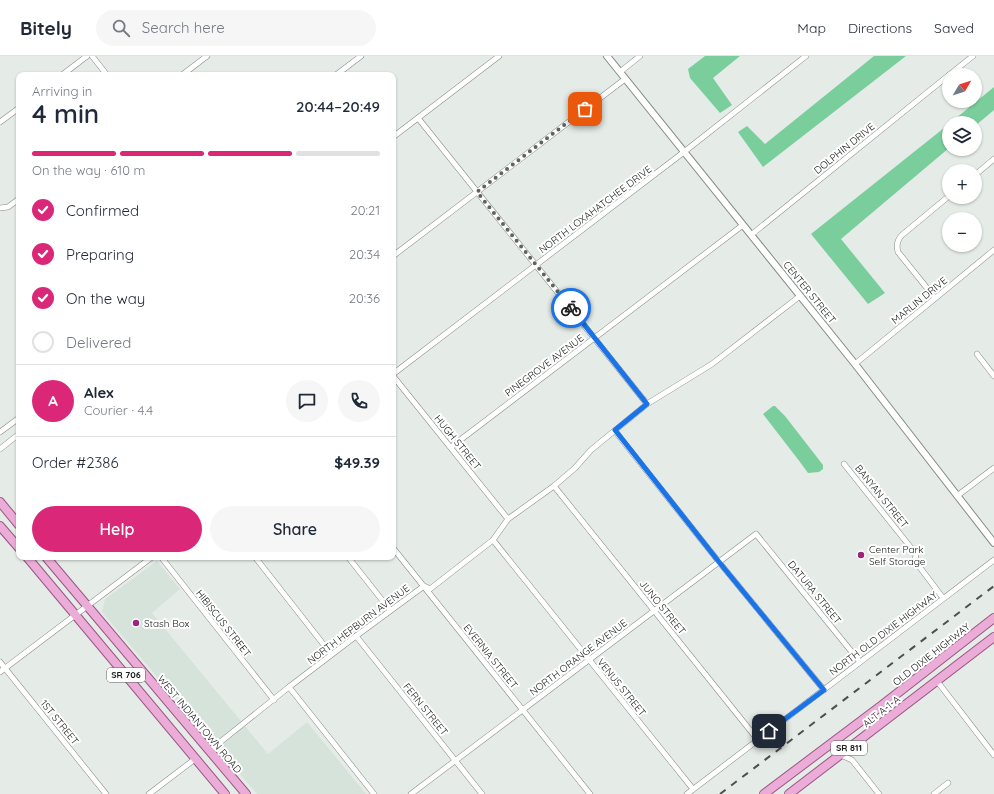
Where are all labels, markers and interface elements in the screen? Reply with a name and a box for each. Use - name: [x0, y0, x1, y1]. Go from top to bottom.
- search box: [96, 10, 376, 46]
- text: Bitely: [20, 16, 72, 40]
- icon: search: [110, 17, 132, 39]
- text: Search here: [142, 18, 225, 37]
- text: Map: [797, 19, 826, 37]
- text: Directions: [848, 19, 912, 37]
- text: Saved: [934, 19, 974, 37]
- north arrow: [942, 68, 982, 108]
- map controls: [942, 68, 982, 252]
- text: Arriving in: [32, 83, 92, 99]
- pin: [568, 92, 602, 126]
- text: 4 min: [32, 97, 99, 130]
- text: 20:44–20:49: [296, 97, 380, 116]
- icon: bag: [574, 98, 596, 120]
- button: layers: [942, 116, 982, 156]
- street label: DOLPHIN DRIVE: [811, 120, 878, 177]
- text: On the way · 610 m: [32, 162, 145, 178]
- street label: NORTH LOXAHATCHEE DRIVE: [536, 162, 655, 256]
- button: +: [942, 164, 982, 204]
- icon: check: [32, 199, 54, 221]
- text: Confirmed: [66, 201, 139, 220]
- text: 20:21: [351, 202, 380, 218]
- button: −: [942, 212, 982, 252]
- icon: check: [32, 243, 54, 265]
- text: Preparing: [66, 245, 134, 264]
- text: 20:34: [349, 246, 380, 262]
- street label: CENTER STREET: [781, 259, 839, 326]
- street label: MARLIN DRIVE: [889, 274, 950, 327]
- icon: check: [32, 287, 54, 309]
- courier: [551, 288, 591, 328]
- text: On the way: [66, 289, 145, 308]
- text: 20:36: [349, 290, 380, 306]
- icon: bike: [560, 297, 582, 319]
- street label: PINEGROVE AVENUE: [502, 331, 587, 399]
- text: Delivered: [66, 333, 131, 352]
- button: chat: [286, 380, 328, 422]
- button: phone: [338, 380, 380, 422]
- text: Alex: [84, 383, 114, 402]
- text: A: [48, 391, 58, 410]
- text: Courier · 4.4: [84, 402, 153, 418]
- street label: HUGH STREET: [431, 412, 484, 472]
- text: Order #2386: [32, 453, 119, 472]
- text: $49.39: [334, 453, 380, 472]
- street label: BANYAN STREET: [852, 462, 911, 531]
- button: Help: [32, 506, 202, 552]
- button: Share: [210, 506, 380, 552]
- place label: Center Park Self Storage: [869, 543, 926, 568]
- marker: Center Park Self Storage: [856, 550, 866, 560]
- street label: DATURA STREET: [785, 558, 844, 627]
- street label: JUNO STREET: [637, 577, 689, 637]
- street label: NORTH HEPBURN AVENUE: [305, 582, 412, 667]
- street label: HIBISCUS STREET: [193, 587, 254, 660]
- street label: NORTH OLD DIXIE HIGHWAY: [827, 589, 939, 677]
- street label: NORTH ORANGE AVENUE: [527, 616, 630, 698]
- place label: Stash Box: [144, 617, 190, 630]
- marker: Stash Box: [131, 618, 141, 628]
- street label: OLD DIXIE HIGHWAY: [890, 620, 972, 688]
- street label: EVERNIA STREET: [461, 621, 521, 691]
- street label: VENUS STREET: [594, 656, 649, 719]
- road number: SR 706: [107, 668, 145, 682]
- street label: WEST INDIANTOWN ROAD: [155, 673, 244, 776]
- street label: FERN STREET: [400, 680, 451, 738]
- street label: ALT A-1-A: [860, 692, 903, 730]
- street label: 1ST STREET: [38, 697, 82, 747]
- pin: [752, 714, 786, 748]
- icon: home: [758, 720, 780, 742]
- road number: SR 811: [831, 741, 867, 755]

